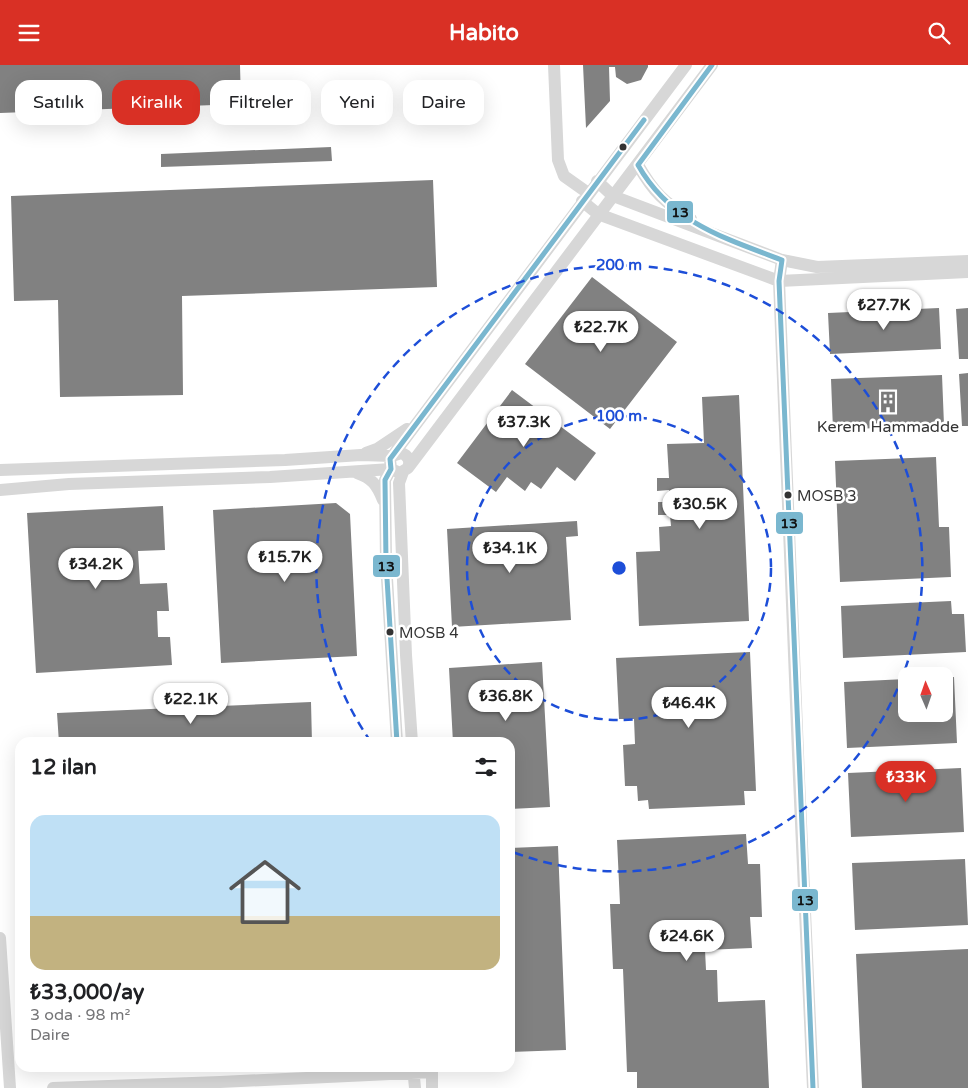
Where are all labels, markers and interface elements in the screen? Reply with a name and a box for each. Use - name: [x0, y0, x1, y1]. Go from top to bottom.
- icon: menu: [15, 19, 43, 47]
- icon: search: [925, 19, 953, 47]
- text: Habito: [449, 20, 519, 46]
- chip: Satılık: [15, 80, 102, 125]
- chip: Kiralık: [112, 80, 200, 125]
- chip: Filtreler: [210, 80, 311, 125]
- chip: Yeni: [321, 80, 393, 125]
- chip: Daire: [403, 80, 484, 125]
- unlabelled marker: [618, 142, 628, 152]
- line badge: 13: [666, 200, 694, 224]
- text: 13: [671, 204, 689, 221]
- text: 200 m: [596, 256, 642, 274]
- pin: ₺27.7K: [843, 289, 925, 331]
- text: ₺27.7K: [858, 295, 910, 315]
- pin: ₺22.7K: [560, 311, 642, 353]
- text: ₺22.7K: [574, 317, 628, 337]
- building icon: Kerem Hammadde: [875, 389, 901, 415]
- pin: ₺37.3K: [483, 405, 565, 448]
- text: 100 m: [596, 407, 642, 425]
- text: ₺37.3K: [498, 412, 550, 432]
- place label: Kerem Hammadde: [817, 417, 959, 437]
- pin: ₺30.5K: [659, 487, 741, 530]
- place label: MOSB 3: [797, 487, 857, 505]
- marker: MOSB 3: [783, 490, 793, 500]
- text: ₺30.5K: [673, 494, 727, 514]
- line badge: 13: [775, 511, 804, 535]
- text: 13: [780, 515, 798, 532]
- pin: ₺34.1K: [469, 531, 551, 574]
- text: ₺34.1K: [483, 538, 537, 558]
- pin: ₺15.7K: [244, 541, 326, 583]
- pin: ₺34.2K: [55, 547, 137, 590]
- text: ₺15.7K: [258, 547, 312, 567]
- text: ₺34.2K: [69, 554, 123, 574]
- line badge: 13: [372, 554, 401, 578]
- text: 13: [377, 558, 395, 575]
- centre of rings: [610, 559, 628, 577]
- place label: MOSB 4: [399, 624, 459, 642]
- marker: MOSB 4: [385, 627, 395, 637]
- north arrow: [898, 667, 952, 723]
- map controls: [898, 667, 953, 722]
- pin: ₺36.8K: [465, 679, 547, 722]
- pin: ₺22.1K: [150, 683, 232, 725]
- text: ₺36.8K: [479, 686, 533, 706]
- pin: ₺46.4K: [648, 687, 730, 729]
- text: ₺22.1K: [164, 689, 218, 709]
- text: ₺46.4K: [662, 693, 716, 713]
- icon: filters: [472, 753, 500, 781]
- text: 12 ilan: [30, 755, 97, 780]
- pin: ₺33K: [876, 761, 936, 803]
- text: ₺33K: [886, 767, 926, 787]
- icon: home: [220, 847, 310, 937]
- line badge: 13: [791, 888, 819, 912]
- text: 13: [796, 892, 814, 909]
- pin: ₺24.6K: [646, 919, 728, 962]
- text: ₺24.6K: [660, 926, 714, 946]
- text: ₺33,000/ay: [30, 980, 144, 1005]
- text: 3 oda · 98 m²: [30, 1005, 130, 1025]
- text: Daire: [30, 1025, 70, 1045]

